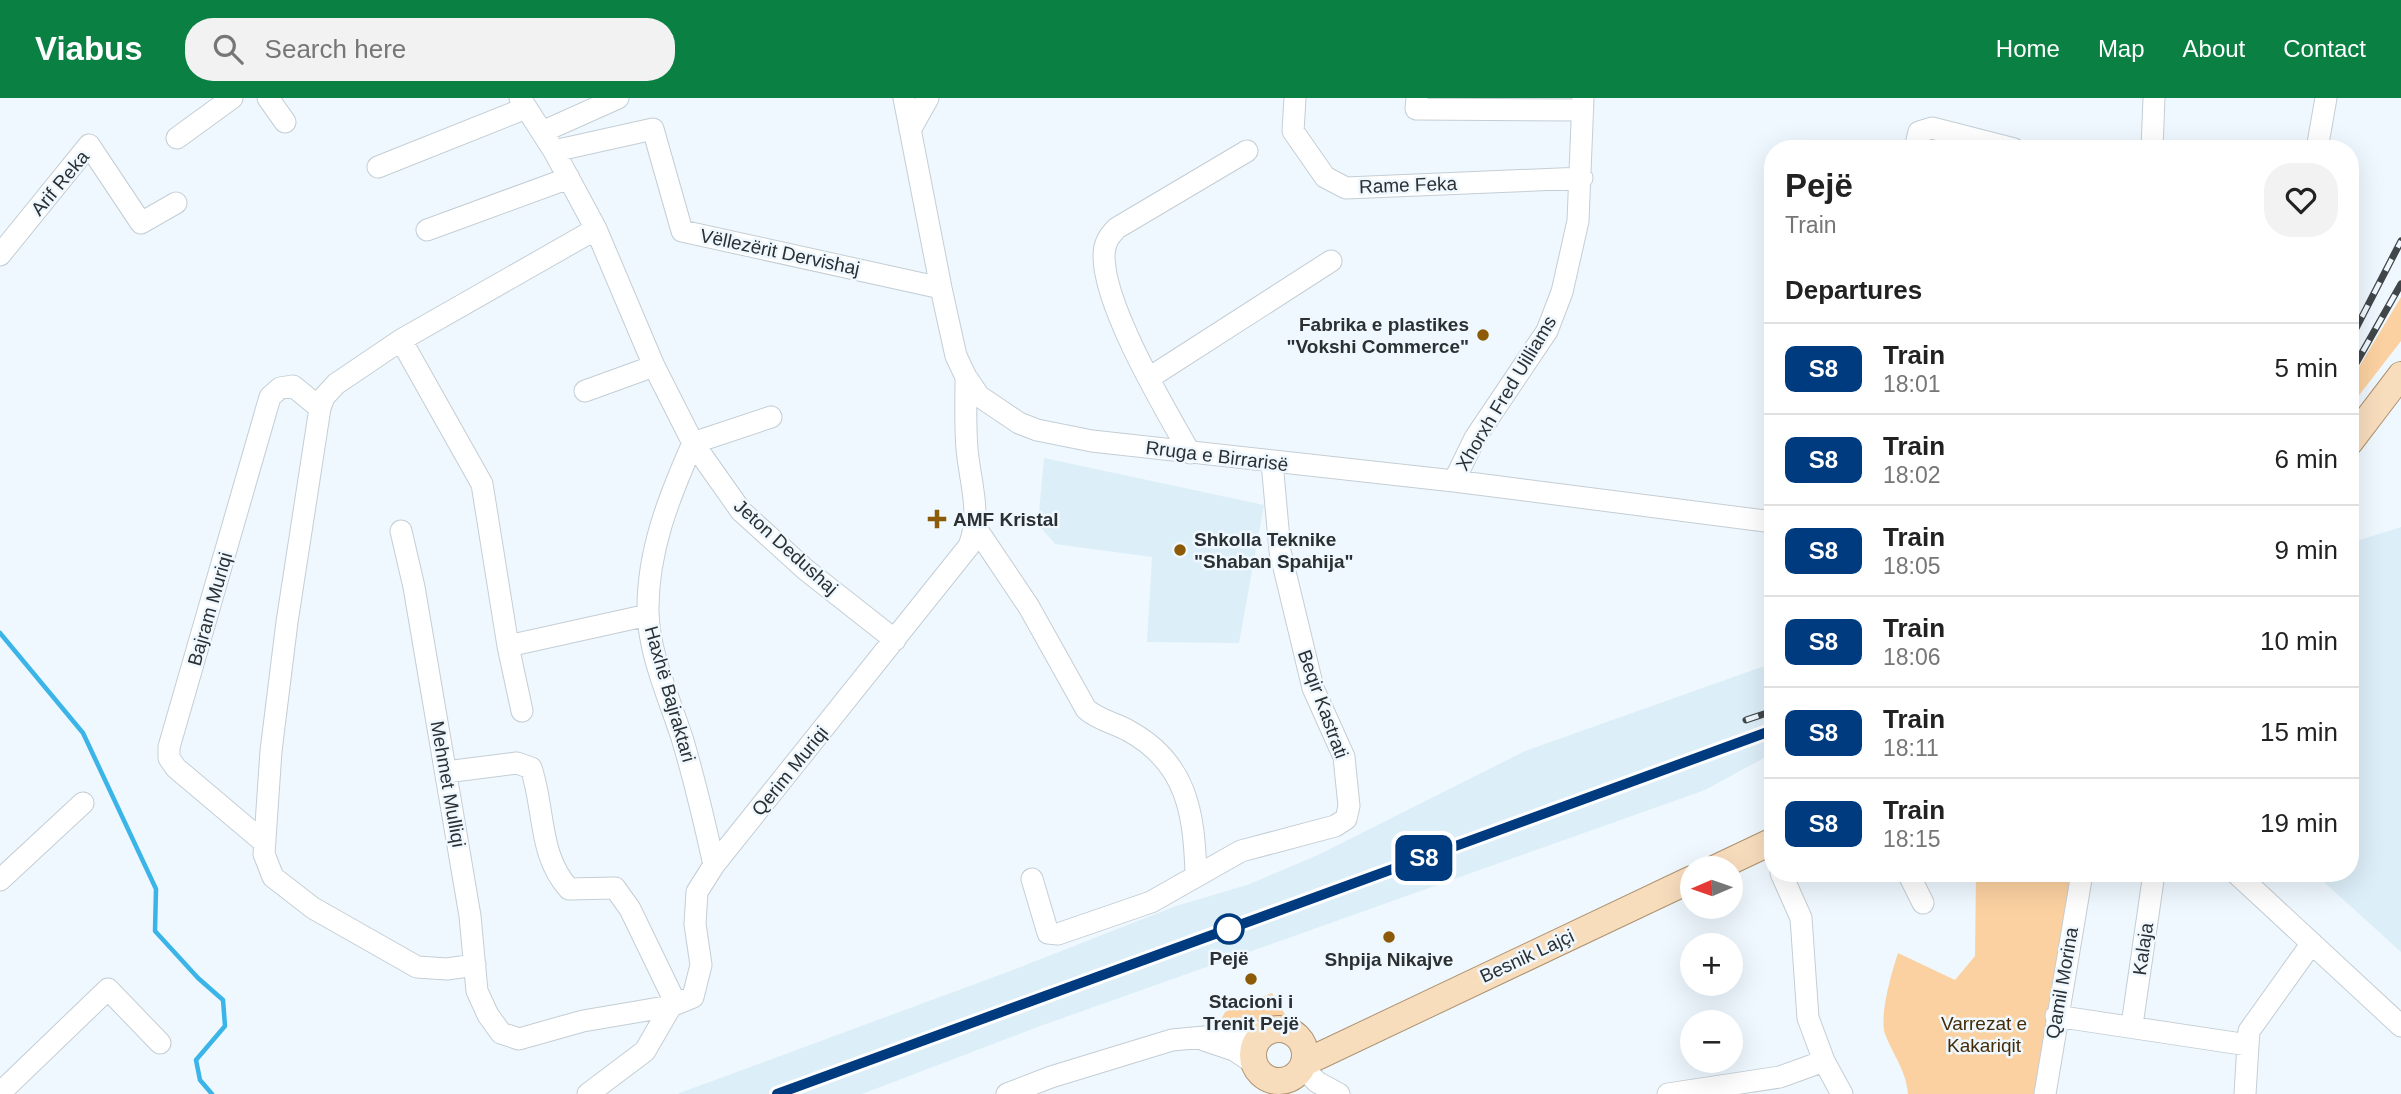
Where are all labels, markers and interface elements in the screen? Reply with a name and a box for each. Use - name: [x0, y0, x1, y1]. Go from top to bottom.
- search box: [185, 18, 675, 81]
- text: Viabus: [35, 30, 143, 67]
- icon: search: [209, 30, 247, 68]
- text: Search here: [265, 34, 406, 64]
- text: Home: [1996, 35, 2060, 62]
- text: Map: [2098, 35, 2145, 62]
- text: About: [2183, 35, 2245, 62]
- text: Contact: [2283, 35, 2366, 62]
- street label: Arif Reka: [27, 146, 93, 220]
- button: heart: [2264, 163, 2338, 237]
- text: Pejë: [1785, 167, 1853, 204]
- street label: Rame Feka: [1359, 173, 1458, 197]
- text: Train: [1785, 212, 1837, 238]
- street label: Vëllezërit Dervishaj: [698, 225, 862, 279]
- text: Departures: [1785, 275, 1922, 305]
- street label: Xhorxh Fred Uilliams: [1452, 312, 1560, 474]
- place label: Fabrika e plastikes "Vokshi Commerce": [1287, 314, 1469, 357]
- marker: Fabrika e plastikes "Vokshi Commerce": [1475, 327, 1491, 343]
- text: Train: [1883, 340, 1945, 370]
- text: 5 min: [2274, 353, 2338, 383]
- text: S8: [1809, 355, 1838, 382]
- text: 18:01: [1883, 371, 1941, 397]
- text: Train: [1883, 431, 1945, 461]
- street label: Rruga e Birrarisë: [1144, 437, 1290, 475]
- text: 6 min: [2274, 444, 2338, 474]
- text: S8: [1809, 446, 1838, 473]
- text: 18:02: [1883, 462, 1941, 488]
- street label: Jeton Dedushaj: [730, 495, 842, 599]
- marker: AMF Kristal: [927, 509, 947, 529]
- place label: AMF Kristal: [953, 509, 1059, 530]
- text: Train: [1883, 522, 1945, 552]
- place label: Shkolla Teknike "Shaban Spahija": [1194, 529, 1354, 572]
- text: 9 min: [2274, 535, 2338, 565]
- text: S8: [1809, 537, 1838, 564]
- marker: Shkolla Teknike "Shaban Spahija": [1172, 542, 1188, 558]
- street label: Bajram Muriqi: [184, 550, 236, 668]
- text: 18:05: [1883, 553, 1941, 579]
- text: Train: [1883, 613, 1945, 643]
- street label: Haxhë Bajraktari: [641, 624, 699, 764]
- text: 10 min: [2260, 626, 2338, 656]
- text: S8: [1809, 628, 1838, 655]
- text: 18:06: [1883, 644, 1941, 670]
- street label: Beqir Kastrati: [1294, 647, 1352, 761]
- text: Train: [1883, 704, 1945, 734]
- text: 15 min: [2260, 717, 2338, 747]
- street label: Mehmet Mulliqi: [427, 719, 469, 849]
- text: S8: [1809, 719, 1838, 746]
- street label: Qerim Muriqi: [748, 722, 832, 820]
- text: 18:11: [1883, 735, 1939, 761]
- text: Train: [1883, 795, 1945, 825]
- text: 19 min: [2260, 808, 2338, 838]
- text: S8: [1809, 810, 1838, 837]
- text: 18:15: [1883, 826, 1941, 852]
- line badge: S8: [1392, 835, 1456, 881]
- text: S8: [1409, 844, 1439, 871]
- north arrow: [1680, 856, 1743, 919]
- map controls: [1680, 856, 1743, 1073]
- marker: Pejë: [1214, 914, 1244, 944]
- street label: Kalaja: [2129, 921, 2157, 977]
- street label: Besnik Lajçi: [1477, 925, 1577, 987]
- street label: Qamil Morina: [2042, 925, 2082, 1040]
- marker: Shpija Nikajve: [1381, 929, 1397, 945]
- button: +: [1680, 933, 1743, 996]
- place label: Pejë: [1209, 948, 1249, 969]
- place label: Shpija Nikajve: [1325, 949, 1453, 970]
- marker: Stacioni i Trenit Pejë: [1243, 971, 1259, 987]
- place label: Stacioni i Trenit Pejë: [1203, 991, 1299, 1034]
- button: −: [1680, 1010, 1743, 1073]
- park label: Varrezat e Kakariqit: [1941, 1013, 2027, 1056]

